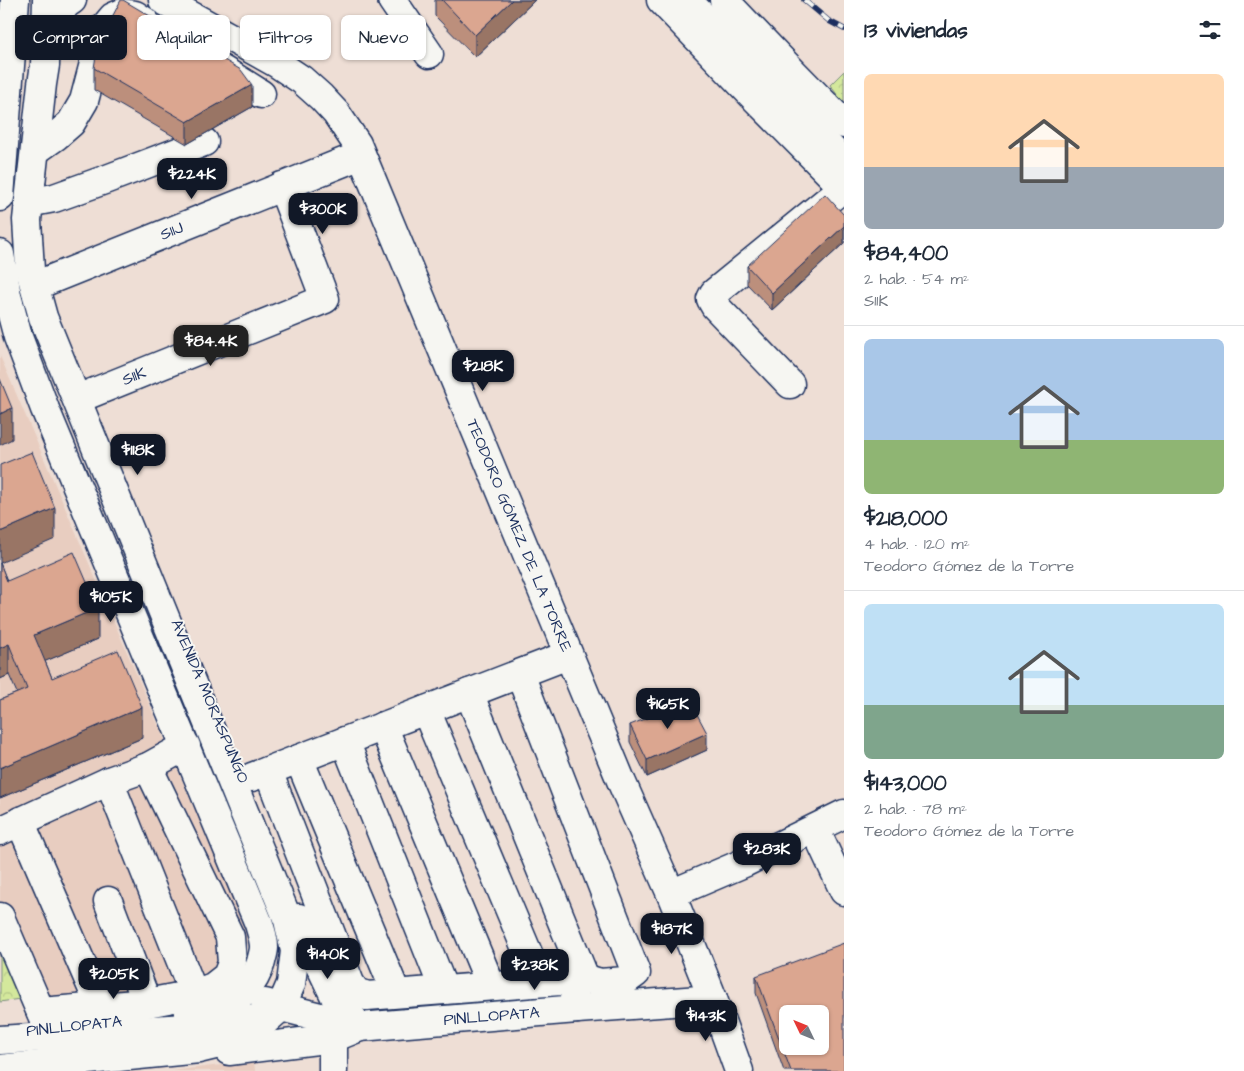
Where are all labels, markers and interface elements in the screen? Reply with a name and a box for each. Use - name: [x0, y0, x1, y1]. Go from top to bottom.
- chip: Comprar: [15, 15, 127, 60]
- chip: Alquilar: [137, 15, 230, 60]
- chip: Filtros: [240, 15, 331, 60]
- chip: Nuevo: [341, 15, 426, 60]
- text: 13 viviendas: [864, 16, 968, 45]
- icon: filters: [1196, 16, 1224, 44]
- icon: home: [999, 106, 1089, 196]
- pin: $224K: [157, 158, 227, 200]
- text: $224K: [168, 163, 216, 185]
- pin: $300K: [288, 192, 358, 235]
- text: $300K: [300, 198, 346, 220]
- street label: S11J: [157, 216, 187, 245]
- text: $84,400: [864, 239, 948, 268]
- text: 2 hab. · 54 m²: [864, 268, 969, 290]
- text: S11K: [864, 290, 888, 312]
- pin: $84.4K: [170, 324, 252, 367]
- text: $84.4K: [185, 330, 238, 352]
- pin: $218K: [448, 350, 518, 392]
- text: $218K: [463, 355, 503, 377]
- street label: S11K: [119, 361, 149, 391]
- icon: home: [999, 372, 1089, 462]
- street label: TEODORO GÓMEZ DE LA TORRE: [461, 416, 578, 656]
- pin: $118K: [103, 434, 173, 476]
- text: $118K: [121, 439, 155, 461]
- text: $218,000: [864, 504, 948, 533]
- text: 4 hab. · 120 m²: [864, 533, 970, 555]
- text: Teodoro Gómez de la Torre: [864, 555, 1074, 577]
- pin: $105K: [76, 580, 146, 623]
- text: $105K: [90, 586, 132, 608]
- street label: AVENIDA MORASPUNGO: [165, 616, 255, 787]
- icon: home: [999, 637, 1089, 727]
- pin: $165K: [633, 688, 703, 730]
- text: $165K: [647, 693, 689, 715]
- text: $143,000: [864, 769, 947, 798]
- text: 2 hab. · 78 m²: [864, 798, 967, 820]
- text: Teodoro Gómez de la Torre: [864, 820, 1074, 842]
- pin: $283K: [732, 832, 802, 875]
- text: $283K: [744, 838, 790, 860]
- pin: $187K: [637, 912, 707, 955]
- text: $187K: [652, 918, 692, 940]
- pin: $140K: [293, 938, 363, 980]
- text: $140K: [307, 943, 349, 965]
- pin: $238K: [500, 948, 570, 991]
- text: $238K: [512, 954, 558, 976]
- pin: $205K: [79, 958, 149, 1000]
- text: $205K: [89, 963, 139, 985]
- pin: $143K: [671, 1000, 741, 1042]
- street label: PINLLOPATA: [443, 1001, 540, 1031]
- text: $143K: [686, 1005, 726, 1027]
- north arrow: [779, 1005, 829, 1055]
- map controls: [779, 1005, 829, 1055]
- street label: PINLLOPATA: [25, 1010, 123, 1042]

